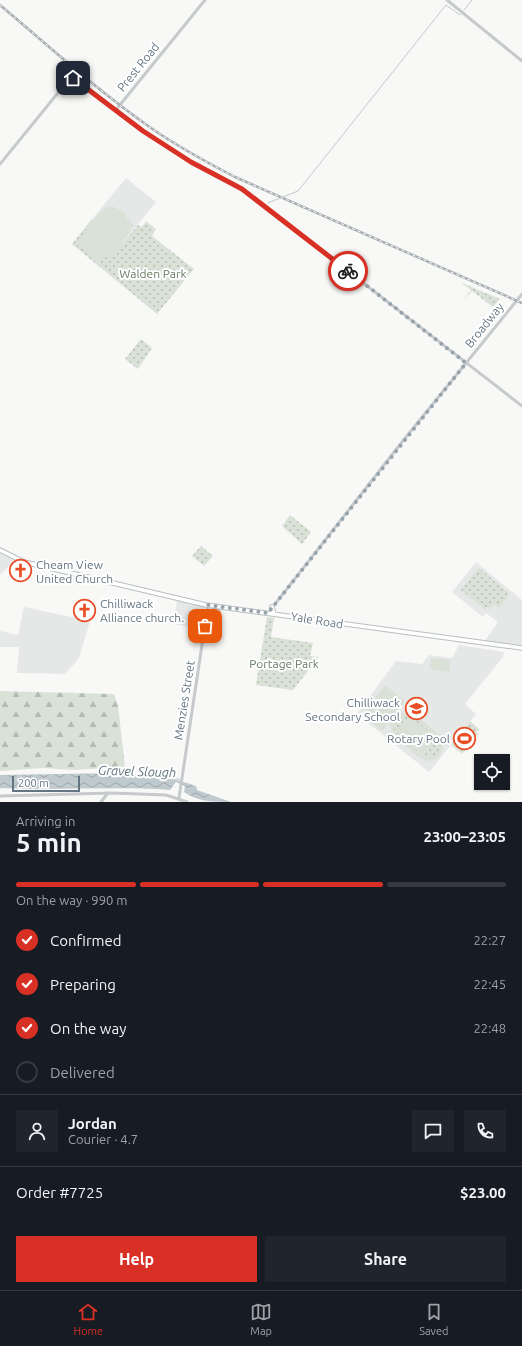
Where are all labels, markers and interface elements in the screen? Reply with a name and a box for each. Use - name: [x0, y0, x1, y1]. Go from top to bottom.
- street label: Prest Road: [114, 40, 162, 94]
- pin: [56, 61, 90, 95]
- icon: home: [62, 67, 84, 89]
- courier: [328, 251, 368, 291]
- icon: bike: [337, 260, 359, 282]
- park label: Walden Park: [119, 267, 187, 280]
- street label: Broadway: [462, 300, 506, 350]
- church icon: Cheam View United Church: [7, 558, 33, 584]
- place label: Cheam View United Church: [36, 558, 113, 585]
- church icon: Chilliwack Alliance church.: [71, 597, 97, 623]
- place label: Chilliwack Alliance church.: [100, 597, 184, 624]
- pin: [188, 609, 222, 643]
- street label: Yale Road: [290, 609, 344, 631]
- icon: bag: [194, 615, 216, 637]
- park label: Portage Park: [249, 657, 319, 670]
- street label: Menzies Street: [171, 659, 197, 741]
- place label: Chilliwack Secondary School: [305, 696, 400, 723]
- school or university icon: Chilliwack Secondary School: [403, 696, 429, 722]
- sports icon: Rotary Pool: [452, 725, 478, 751]
- place label: Rotary Pool: [387, 732, 450, 745]
- map controls: [474, 754, 510, 790]
- button: locate: [474, 754, 510, 790]
- water label: Gravel Slough: [98, 763, 176, 779]
- scale bar: [12, 774, 80, 793]
- text: 200 m: [18, 777, 49, 789]
- text: Arriving in: [16, 814, 75, 828]
- text: 5 min: [16, 828, 82, 857]
- text: 23:00–23:05: [423, 828, 506, 845]
- text: On the way · 990 m: [16, 893, 128, 907]
- icon: check: [16, 929, 38, 951]
- text: Confirmed: [50, 932, 122, 949]
- text: 22:27: [473, 933, 506, 947]
- icon: check: [16, 973, 38, 995]
- text: Preparing: [50, 976, 116, 993]
- text: 22:45: [473, 977, 506, 991]
- icon: check: [16, 1017, 38, 1039]
- text: On the way: [50, 1020, 126, 1037]
- text: 22:48: [473, 1021, 506, 1035]
- text: Delivered: [50, 1064, 115, 1081]
- button: person: [16, 1110, 58, 1152]
- button: chat: [412, 1110, 454, 1152]
- button: phone: [464, 1110, 506, 1152]
- text: Jordan: [68, 1115, 117, 1132]
- text: Courier · 4.7: [68, 1132, 138, 1146]
- text: Order #7725: [16, 1184, 103, 1201]
- text: $23.00: [460, 1184, 506, 1201]
- button: Help: [16, 1236, 257, 1282]
- button: Share: [265, 1236, 506, 1282]
- tab: Home: [74, 1301, 103, 1337]
- tab: Map: [250, 1301, 272, 1337]
- tab: Saved: [419, 1301, 448, 1337]

